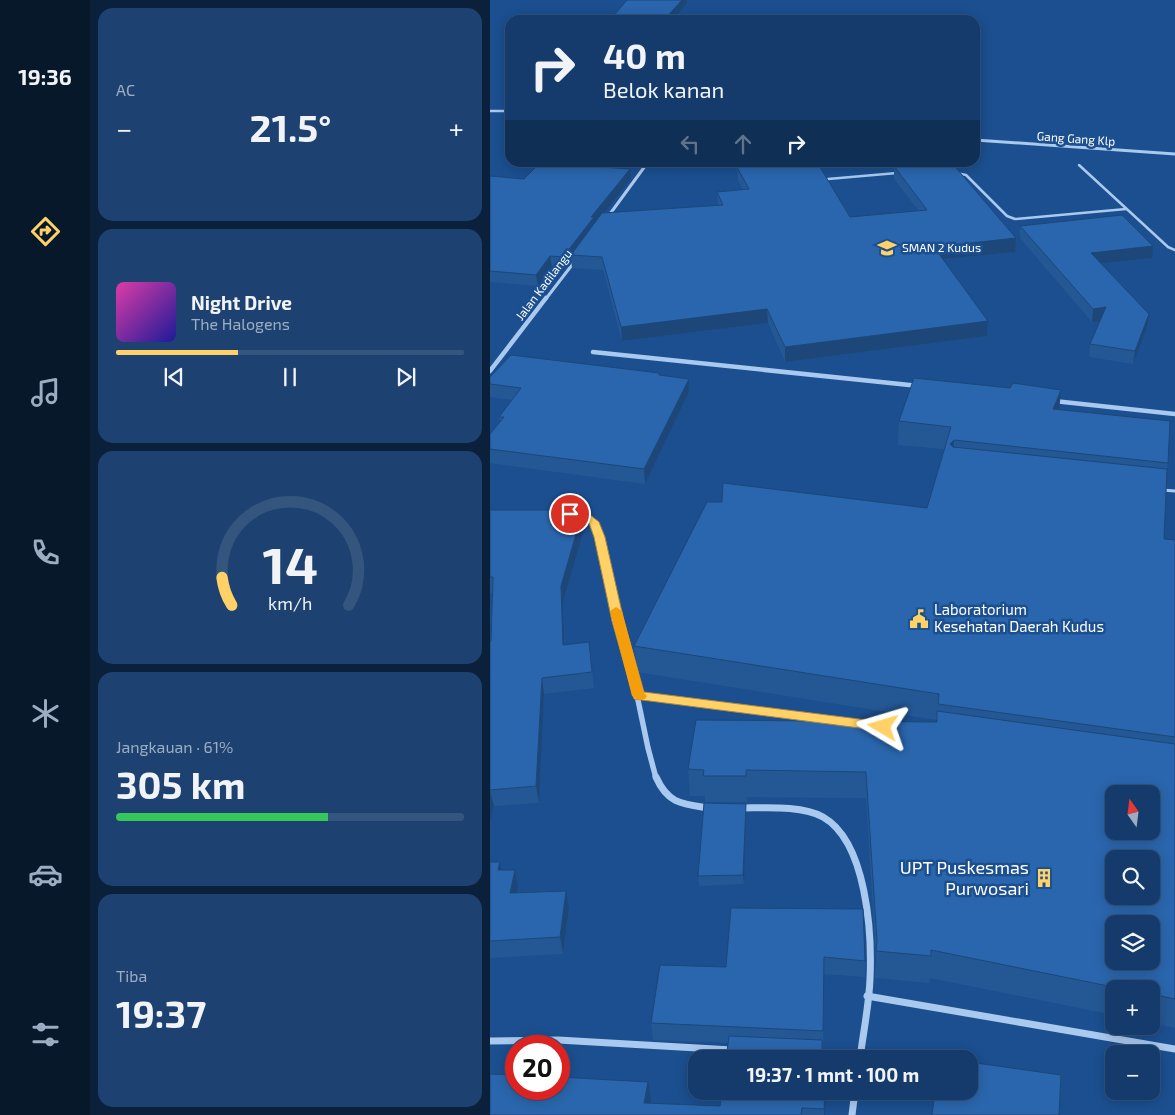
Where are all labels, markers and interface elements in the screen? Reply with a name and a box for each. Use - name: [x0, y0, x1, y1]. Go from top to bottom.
- text: 40 m: [603, 34, 686, 76]
- icon: right: [520, 35, 585, 100]
- text: 19:36: [18, 63, 72, 89]
- text: Belok kanan: [603, 76, 724, 102]
- text: AC: [116, 80, 135, 99]
- text: 21.5°: [250, 104, 331, 150]
- text: −: [116, 111, 132, 145]
- text: +: [449, 111, 464, 145]
- street label: Gang Gang Klp: [1036, 128, 1116, 148]
- icon: left: [676, 130, 704, 158]
- icon: ahead: [729, 130, 757, 158]
- icon: right: [782, 130, 810, 158]
- icon: directions: [28, 214, 63, 249]
- school or university icon: SMAN 2 Kudus: [876, 237, 898, 259]
- place label: SMAN 2 Kudus: [902, 240, 981, 254]
- street label: Jalan Kadilangu: [512, 246, 574, 322]
- text: Night Drive: [191, 291, 292, 314]
- text: The Halogens: [191, 314, 290, 333]
- icon: previous: [160, 363, 188, 391]
- icon: pause: [276, 363, 304, 391]
- icon: next: [392, 363, 420, 391]
- icon: music: [28, 375, 63, 410]
- pin: [549, 493, 591, 535]
- icon: arrive: [556, 500, 584, 528]
- text: 14: [262, 532, 318, 594]
- icon: phone: [28, 535, 63, 570]
- text: km/h: [268, 592, 312, 614]
- place label: Laboratorium Kesehatan Daerah Kudus: [934, 600, 1104, 635]
- public building icon: Laboratorium Kesehatan Daerah Kudus: [908, 608, 930, 630]
- icon: climate: [28, 696, 63, 731]
- position arrow: [856, 700, 908, 752]
- text: Jangkauan · 61%: [116, 737, 233, 756]
- text: 305 km: [116, 761, 245, 807]
- north arrow: [1105, 785, 1160, 840]
- map controls: [1105, 785, 1160, 1100]
- button: search: [1105, 850, 1160, 905]
- place label: UPT Puskesmas Purwosari: [900, 856, 1029, 899]
- icon: car: [28, 857, 63, 892]
- building icon: UPT Puskesmas Purwosari: [1033, 867, 1055, 889]
- button: layers: [1105, 915, 1160, 970]
- text: Tiba: [116, 966, 147, 985]
- button: +: [1105, 980, 1160, 1035]
- text: 19:37: [116, 990, 206, 1036]
- icon: filters: [28, 1017, 63, 1052]
- speed limit sign: 20: [505, 1035, 570, 1100]
- button: −: [1105, 1045, 1160, 1100]
- text: 19:37 · 1 mnt · 100 m: [747, 1063, 919, 1086]

